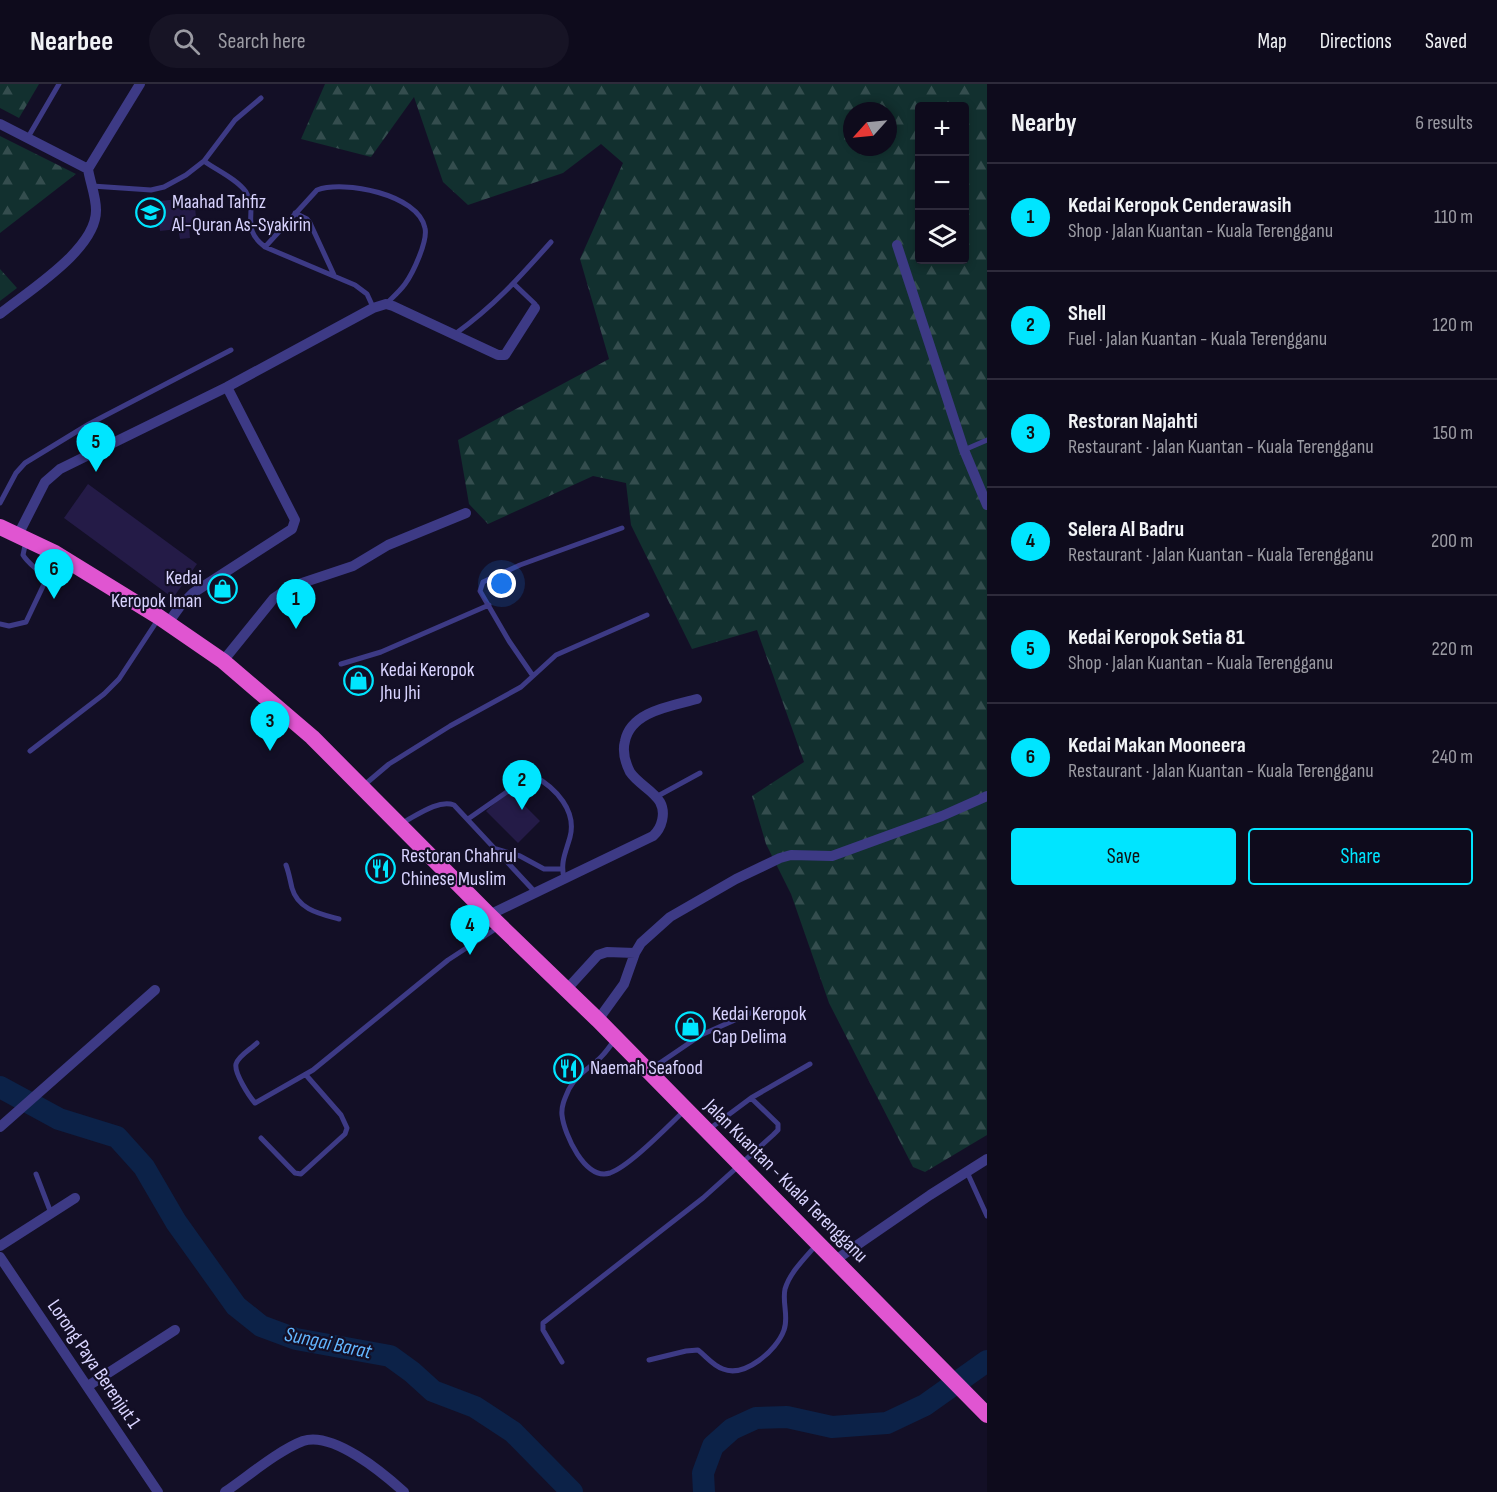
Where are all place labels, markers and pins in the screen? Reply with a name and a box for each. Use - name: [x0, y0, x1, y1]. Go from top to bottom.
- place label: Maahad Tahfiz Al-Quran As-Syakirin: [171, 190, 311, 237]
- school or university icon: Maahad Tahfiz Al-Quran As-Syakirin: [135, 197, 167, 229]
- pin: 5: [76, 422, 116, 472]
- pin: 6: [34, 550, 74, 599]
- place label: Kedai Keropok Iman: [111, 566, 202, 613]
- shop icon: Kedai Keropok Iman: [207, 573, 239, 605]
- pin: 1: [276, 580, 316, 629]
- place label: Kedai Keropok Jhu Jhi: [379, 658, 475, 705]
- shop icon: Kedai Keropok Jhu Jhi: [343, 665, 375, 697]
- pin: 3: [250, 702, 290, 751]
- pin: 2: [502, 760, 542, 810]
- place label: Restoran Chahrul Chinese Muslim: [401, 844, 517, 891]
- restaurant icon: Restoran Chahrul Chinese Muslim: [364, 852, 396, 884]
- pin: 4: [450, 906, 490, 955]
- place label: Kedai Keropok Cap Delima: [712, 1002, 807, 1049]
- shop icon: Kedai Keropok Cap Delima: [675, 1010, 707, 1042]
- restaurant icon: Naemah Seafood: [553, 1052, 585, 1084]
- place label: Naemah Seafood: [590, 1056, 703, 1080]

